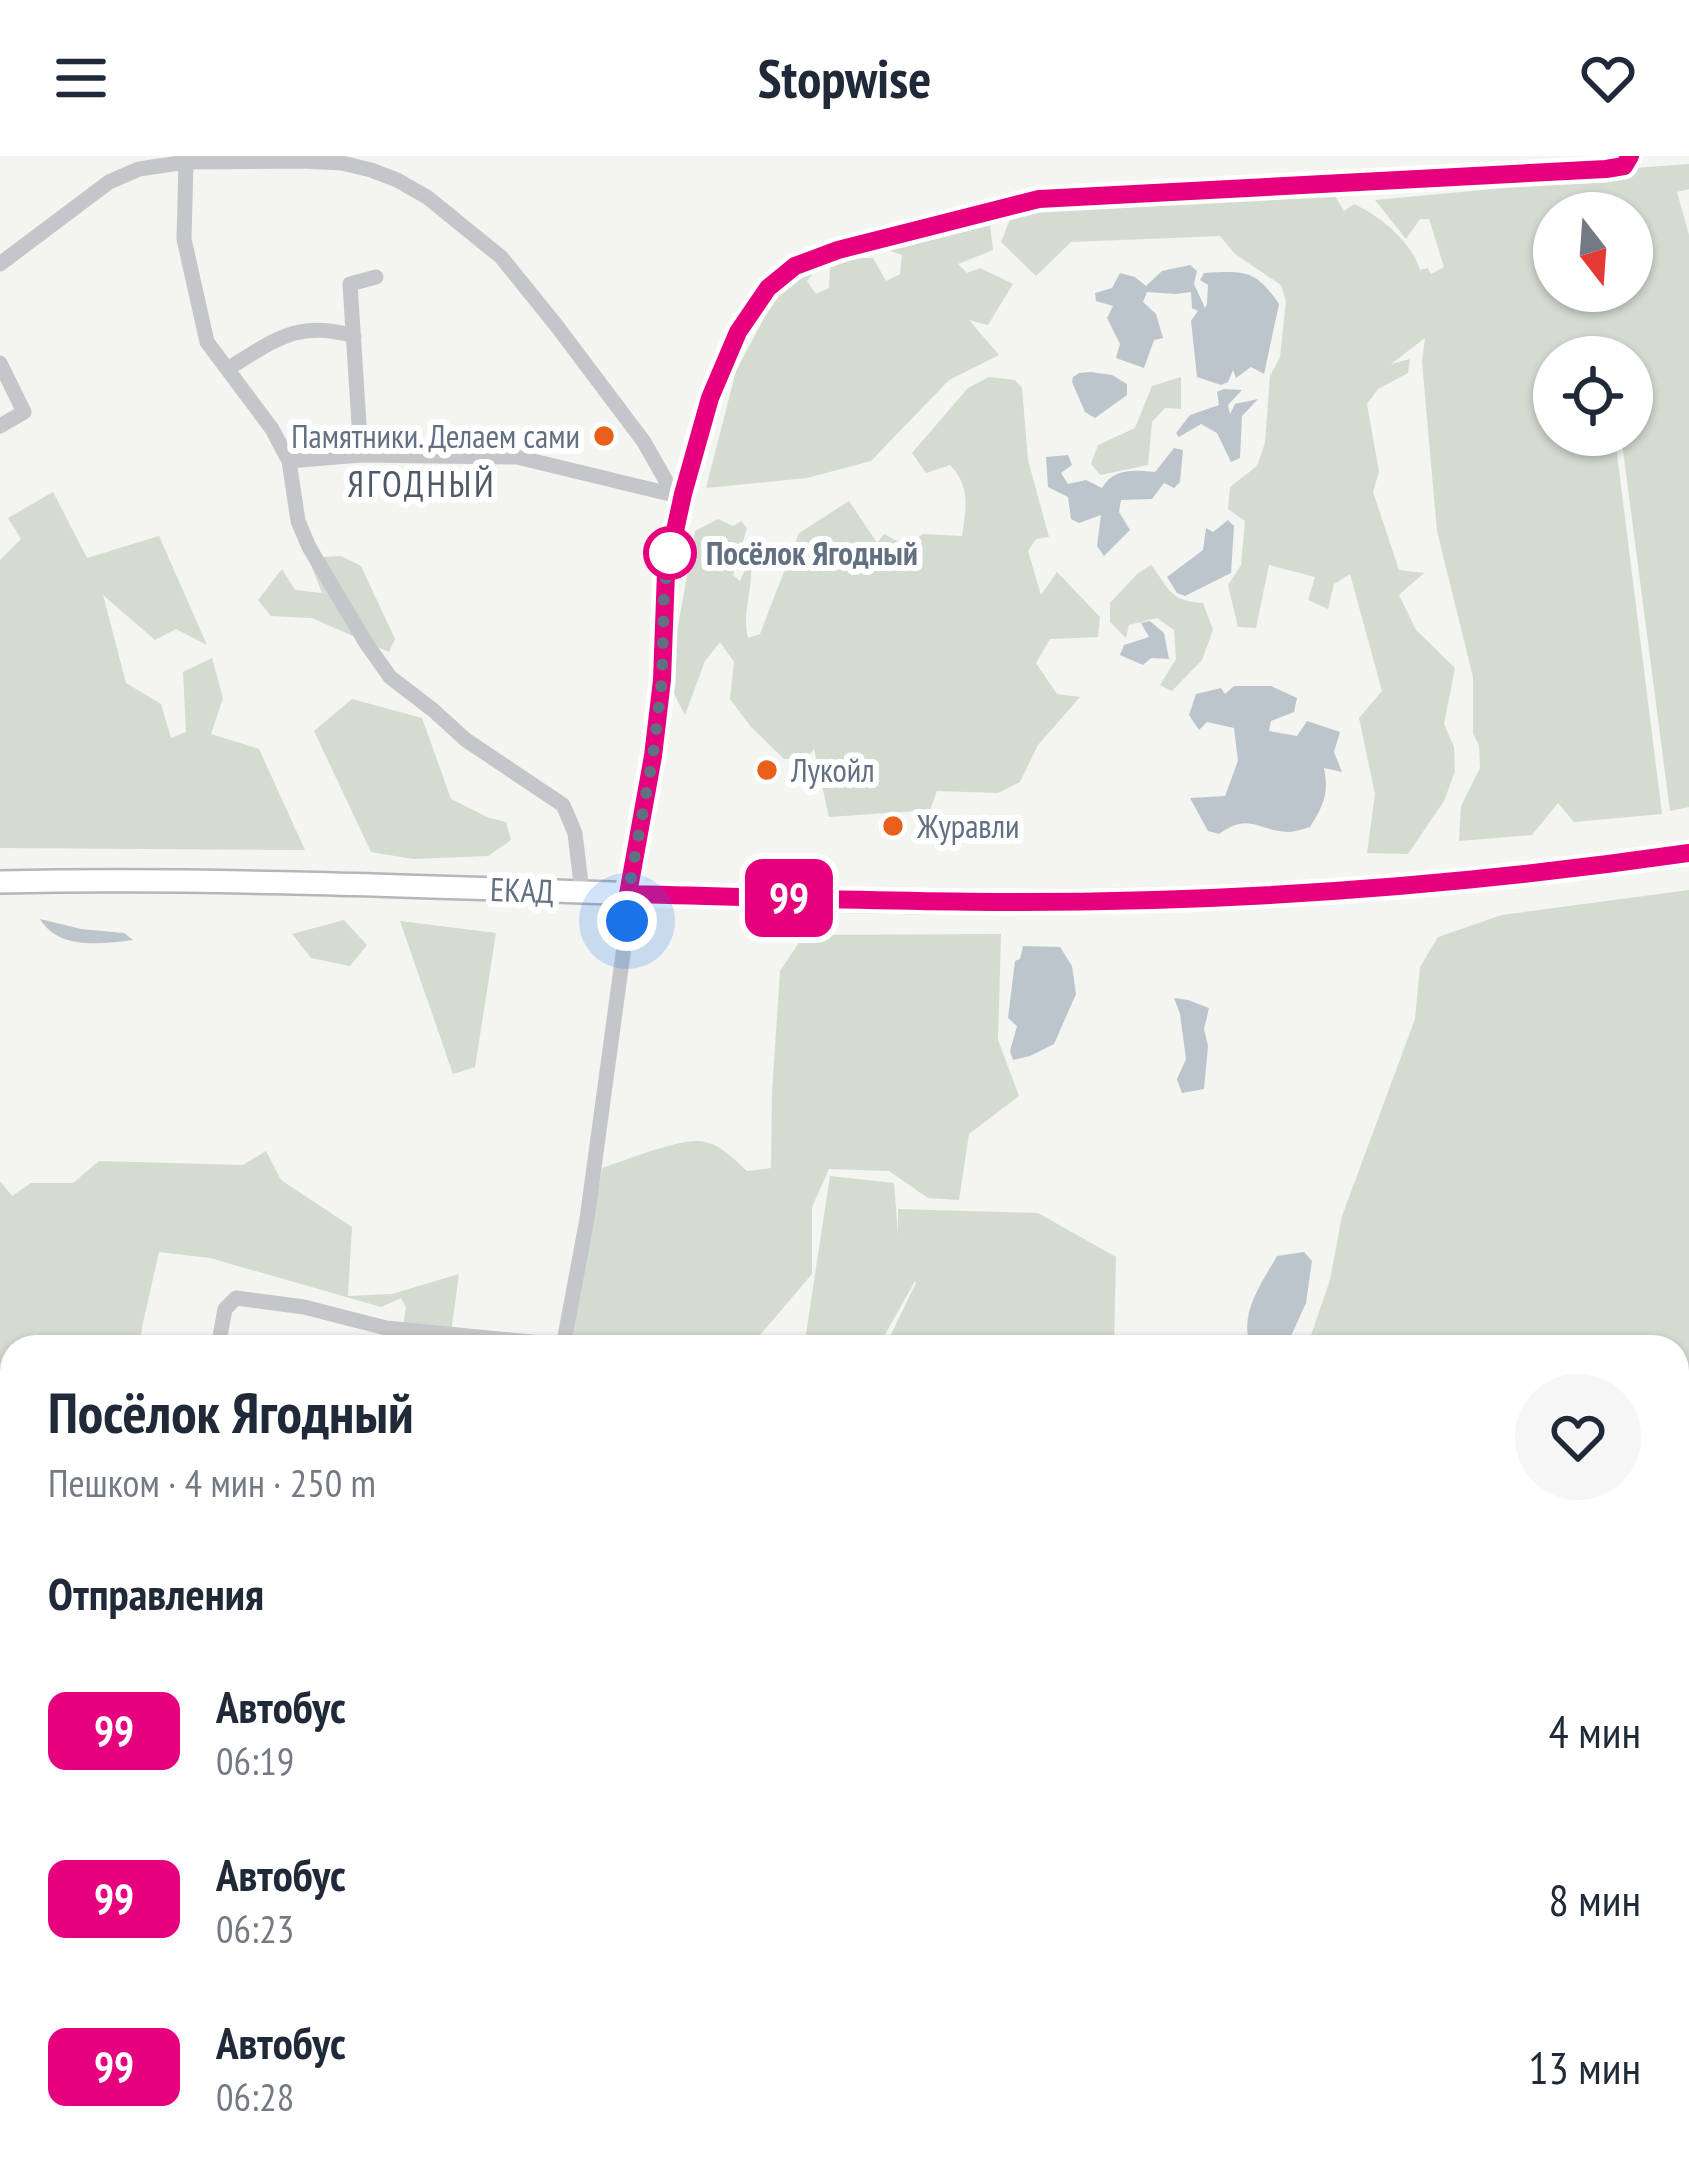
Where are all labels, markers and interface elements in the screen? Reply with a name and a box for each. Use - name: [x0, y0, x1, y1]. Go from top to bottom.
- text: Stopwise: [758, 43, 931, 113]
- icon: menu: [48, 45, 114, 111]
- icon: heart: [1575, 45, 1641, 111]
- north arrow: [1533, 192, 1653, 312]
- map controls: [1533, 192, 1653, 456]
- button: locate: [1533, 336, 1653, 456]
- place label: Памятники. Делаем сами: [291, 414, 580, 457]
- marker: Памятники. Делаем сами: [591, 423, 617, 449]
- district label: ЯГОДНЫЙ: [347, 460, 497, 507]
- marker: Посёлок Ягодный: [645, 528, 695, 578]
- place label: Посёлок Ягодный: [706, 531, 918, 574]
- place label: Лукойл: [790, 748, 875, 791]
- marker: Лукойл: [754, 757, 780, 783]
- place label: Журавли: [916, 804, 1020, 847]
- marker: Журавли: [880, 813, 906, 839]
- line badge: 99: [735, 859, 843, 937]
- street label: ЕКАД: [489, 867, 555, 912]
- text: 99: [769, 870, 809, 925]
- your location: [597, 891, 657, 951]
- button: heart: [1515, 1374, 1641, 1500]
- text: Посёлок Ягодный: [48, 1375, 414, 1449]
- text: Пешком · 4 мин · 250 m: [48, 1457, 376, 1508]
- text: Отправления: [48, 1564, 264, 1622]
- text: Автобус: [216, 1677, 346, 1735]
- text: 4 мин: [1548, 1702, 1641, 1760]
- text: 99: [94, 1703, 134, 1758]
- text: 06:19: [216, 1735, 294, 1786]
- text: Автобус: [216, 1845, 346, 1903]
- text: 8 мин: [1548, 1870, 1641, 1928]
- text: 99: [94, 1871, 134, 1926]
- text: 06:23: [216, 1903, 294, 1954]
- text: Автобус: [216, 2013, 346, 2071]
- text: 13 мин: [1528, 2038, 1641, 2096]
- text: 99: [94, 2039, 134, 2094]
- text: 06:28: [216, 2071, 294, 2122]

